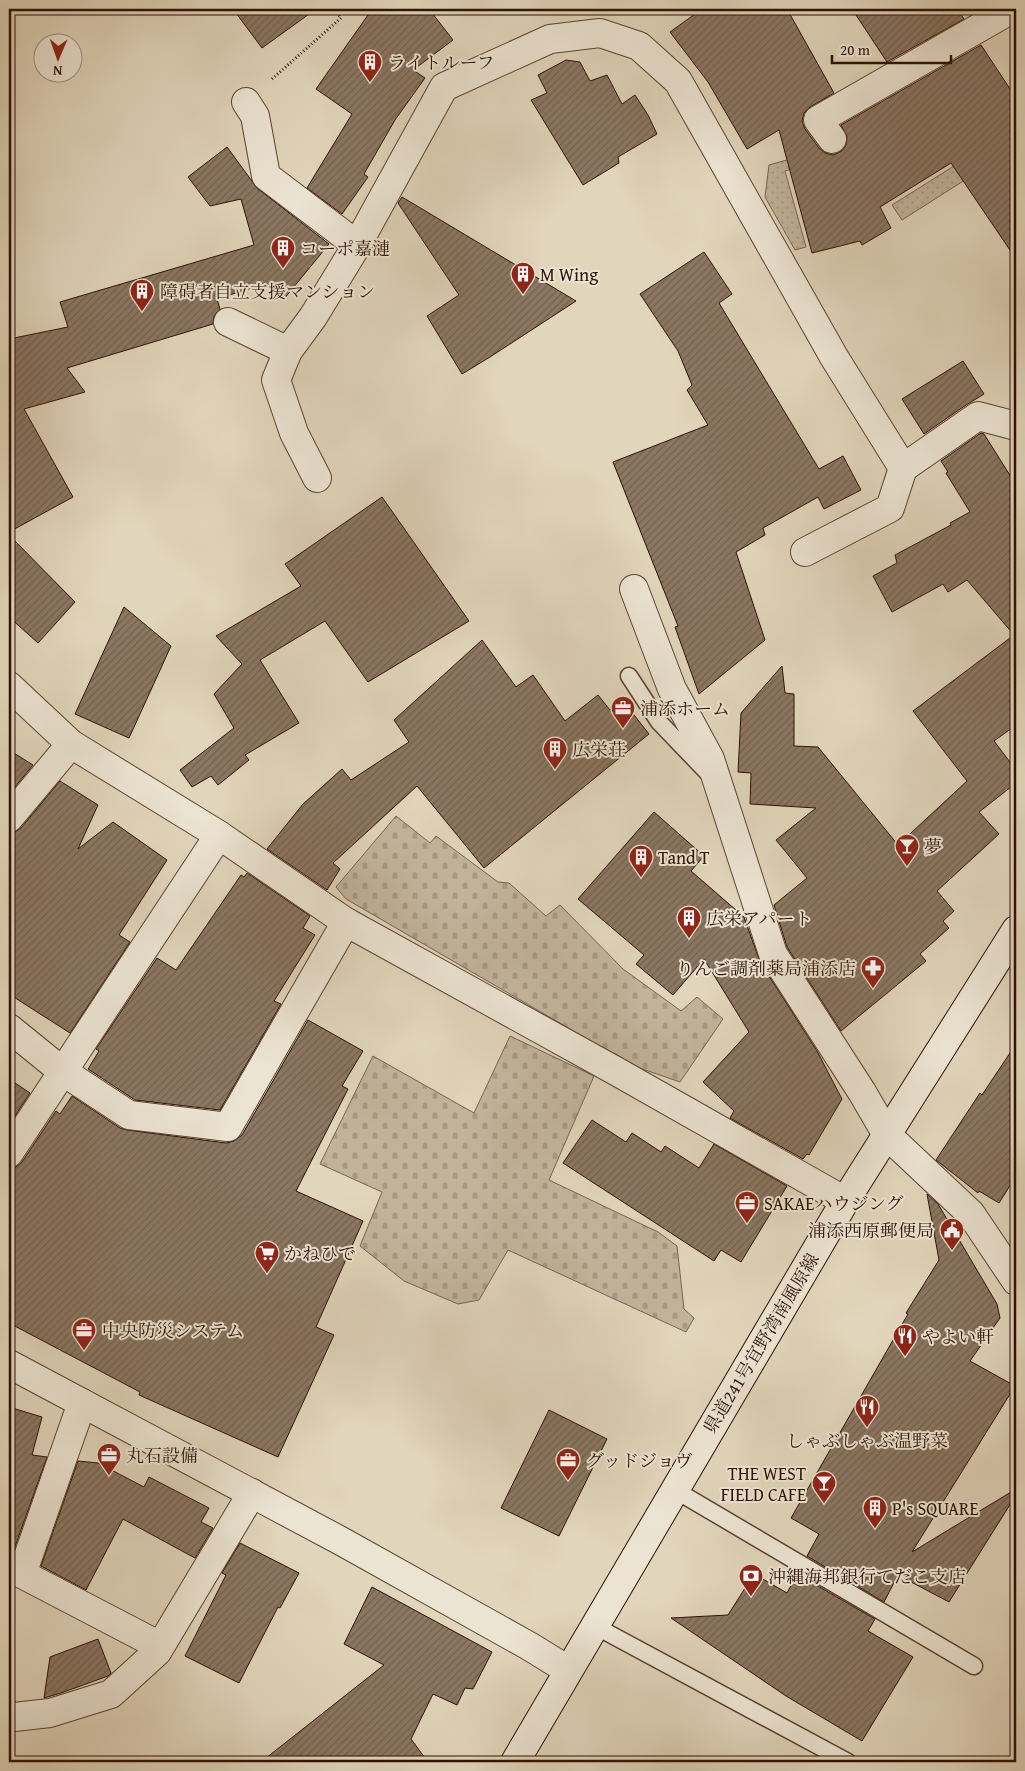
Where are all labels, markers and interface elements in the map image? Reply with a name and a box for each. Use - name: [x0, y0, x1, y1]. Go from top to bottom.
- north arrow: [32, 32, 82, 82]
- scale bar: [832, 32, 951, 64]
- text: 20 m: [840, 39, 871, 60]
- building icon: ライトルーフ: [357, 49, 383, 83]
- place label: ライトルーフ: [388, 49, 495, 76]
- text: N: [52, 61, 63, 81]
- building icon: コーポ嘉漣: [270, 235, 296, 269]
- place label: コーポ嘉漣: [300, 235, 390, 262]
- building icon: M Wing: [510, 261, 536, 295]
- place label: M Wing: [540, 261, 598, 288]
- building icon: 障碍者自立支援マンション: [129, 278, 155, 312]
- place label: 障碍者自立支援マンション: [160, 278, 375, 305]
- office icon: 浦添ホーム: [610, 695, 636, 729]
- place label: 浦添ホーム: [640, 695, 730, 722]
- building icon: 広栄荘: [542, 736, 568, 770]
- place label: 広栄荘: [572, 736, 626, 763]
- bar icon: 夢: [894, 833, 920, 867]
- place label: 夢: [924, 833, 942, 860]
- building icon: Tand T: [628, 844, 654, 878]
- place label: Tand T: [658, 844, 710, 871]
- building icon: 広栄アパート: [676, 905, 702, 939]
- place label: 広栄アパート: [706, 905, 813, 932]
- place label: りんご調剤薬局浦添店: [676, 955, 856, 982]
- pharmacy icon: りんご調剤薬局浦添店: [860, 955, 886, 989]
- office icon: SAKAEハウジング: [734, 1190, 760, 1224]
- place label: SAKAEハウジング: [764, 1190, 904, 1217]
- place label: 浦添西原郵便局: [808, 1217, 934, 1244]
- public building icon: 浦添西原郵便局: [939, 1217, 965, 1251]
- supermarket icon: かねひで: [254, 1240, 280, 1274]
- place label: かねひで: [284, 1240, 356, 1267]
- street label: 県道241号宜野湾南風原線: [696, 1248, 826, 1438]
- office icon: 中央防災システム: [71, 1317, 97, 1351]
- place label: 中央防災システム: [102, 1317, 244, 1344]
- restaurant icon: やよい軒: [892, 1323, 918, 1357]
- place label: やよい軒: [922, 1323, 994, 1350]
- restaurant icon: しゃぶしゃぶ温野菜: [854, 1394, 880, 1428]
- place label: しゃぶしゃぶ温野菜: [786, 1427, 948, 1454]
- office icon: 丸石設備: [96, 1442, 122, 1476]
- place label: 丸石設備: [126, 1442, 198, 1469]
- office icon: グッドジョヴ: [555, 1447, 581, 1481]
- place label: グッドジョヴ: [586, 1447, 693, 1474]
- place label: THE WEST FIELD CAFE: [721, 1460, 806, 1508]
- bar icon: THE WEST FIELD CAFE: [811, 1470, 837, 1504]
- building icon: P's SQUARE: [862, 1495, 888, 1529]
- place label: P's SQUARE: [892, 1495, 979, 1522]
- bank icon: 沖縄海邦銀行てだこ支店: [738, 1563, 764, 1597]
- place label: 沖縄海邦銀行てだこ支店: [768, 1563, 966, 1590]

